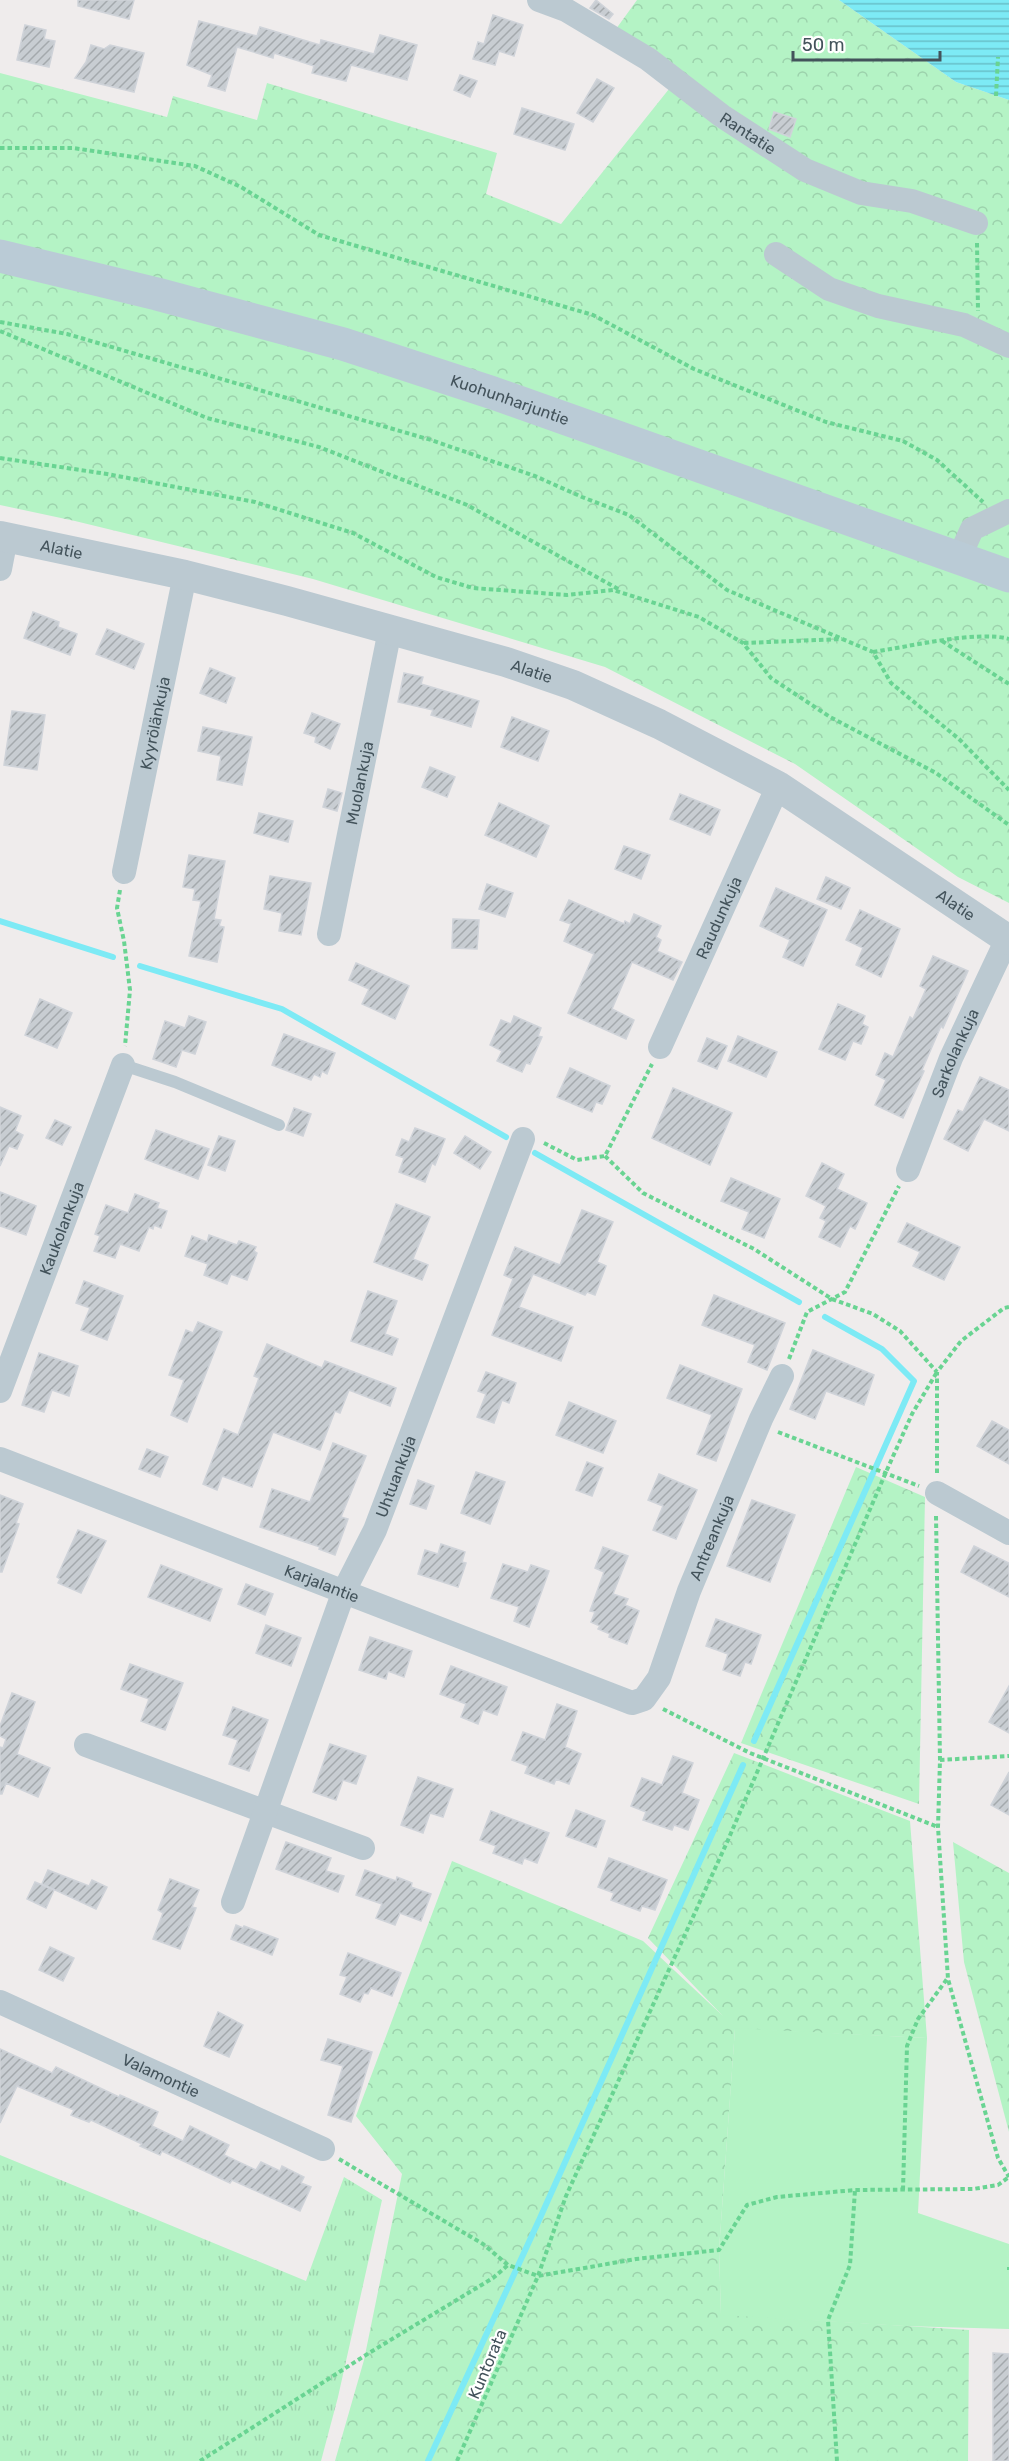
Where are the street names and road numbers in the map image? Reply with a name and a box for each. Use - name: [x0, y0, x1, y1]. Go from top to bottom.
- street label: Rantatie: [716, 108, 780, 159]
- street label: Kuohunharjuntie: [448, 371, 572, 429]
- street label: Alatie: [39, 536, 84, 563]
- street label: Alatie: [509, 655, 555, 687]
- street label: Kyyrölänkuja: [136, 675, 174, 772]
- street label: Muolankuja: [342, 740, 377, 827]
- street label: Raudunkuja: [692, 873, 746, 962]
- street label: Alatie: [933, 885, 979, 925]
- street label: Sarkolankuja: [928, 1006, 983, 1100]
- street label: Kaukolankuja: [36, 1179, 88, 1278]
- street label: Uhtuankuja: [372, 1433, 420, 1520]
- street label: Antreankuja: [686, 1492, 738, 1583]
- street label: Karjalantie: [281, 1561, 362, 1607]
- street label: Valamontie: [119, 2050, 203, 2102]
- street label: Kuntorata: [464, 2327, 511, 2402]

